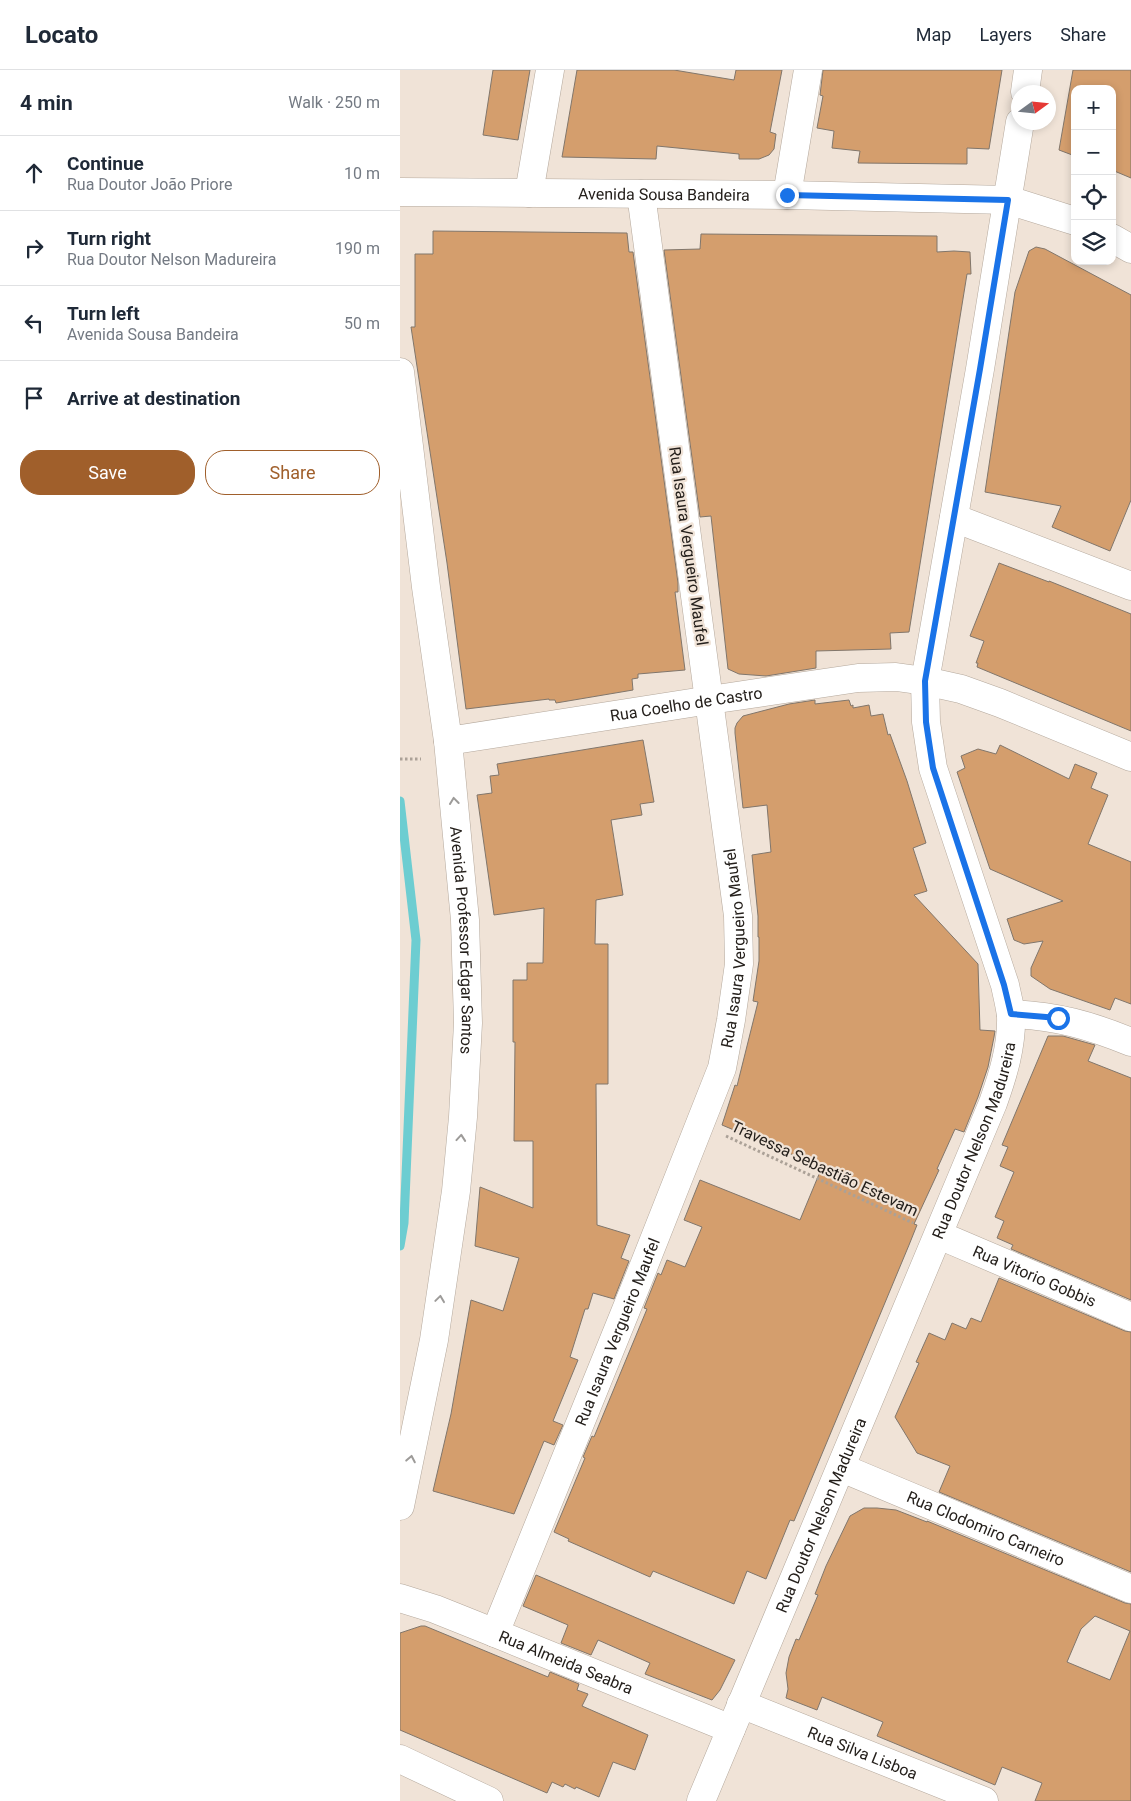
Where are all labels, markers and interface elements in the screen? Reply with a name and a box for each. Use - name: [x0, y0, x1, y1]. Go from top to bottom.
- text: Locato: [25, 21, 98, 49]
- text: Map: [916, 24, 951, 45]
- text: Layers: [979, 24, 1032, 45]
- text: Share: [1060, 24, 1106, 45]
- north arrow: [1011, 85, 1056, 130]
- map controls: [1071, 85, 1116, 265]
- button: +: [1071, 85, 1116, 130]
- text: 4 min: [20, 91, 73, 115]
- text: Walk · 250 m: [288, 93, 380, 112]
- button: −: [1071, 130, 1116, 175]
- text: Continue: [67, 152, 144, 175]
- icon: ahead: [20, 159, 48, 187]
- text: 10 m: [344, 164, 380, 183]
- text: Rua Doutor João Priore: [67, 175, 232, 194]
- button: locate: [1071, 175, 1116, 220]
- street label: Avenida Sousa Bandeira: [578, 184, 750, 205]
- route end: [776, 184, 799, 207]
- button: layers: [1071, 220, 1116, 265]
- text: Turn right: [67, 227, 151, 250]
- icon: right: [20, 234, 48, 262]
- text: 190 m: [335, 239, 380, 258]
- text: Rua Doutor Nelson Madureira: [67, 250, 276, 269]
- text: Turn left: [67, 302, 140, 325]
- icon: left: [20, 309, 48, 337]
- text: 50 m: [344, 314, 380, 333]
- text: Avenida Sousa Bandeira: [67, 325, 239, 344]
- icon: arrive: [20, 384, 48, 412]
- text: Arrive at destination: [67, 387, 240, 410]
- street label: Rua Isaura Vergueiro Maufel: [665, 445, 712, 647]
- button: Save: [20, 450, 195, 495]
- button: Share: [205, 450, 380, 495]
- street label: Rua Coelho de Castro: [609, 683, 764, 726]
- one-way arrow: [449, 797, 460, 805]
- street label: Avenida Professor Edgar Santos: [446, 825, 477, 1055]
- street label: Rua Isaura Vergueiro Maufel: [717, 847, 750, 1049]
- route start: [1047, 1007, 1070, 1030]
- street label: Rua Doutor Nelson Madureira: [928, 1041, 1019, 1242]
- street label: Travessa Sebastião Estevam: [728, 1117, 921, 1220]
- one-way arrow: [455, 1134, 466, 1142]
- street label: Rua Isaura Vergueiro Maufel: [571, 1235, 664, 1429]
- street label: Rua Vitorio Gobbis: [970, 1242, 1099, 1311]
- one-way arrow: [434, 1295, 445, 1303]
- street label: Rua Doutor Nelson Madureira: [772, 1415, 870, 1615]
- one-way arrow: [405, 1454, 415, 1463]
- street label: Rua Clodomiro Carneiro: [904, 1487, 1067, 1570]
- street label: Rua Almeida Seabra: [496, 1627, 636, 1698]
- street label: Rua Silva Lisboa: [805, 1723, 920, 1783]

